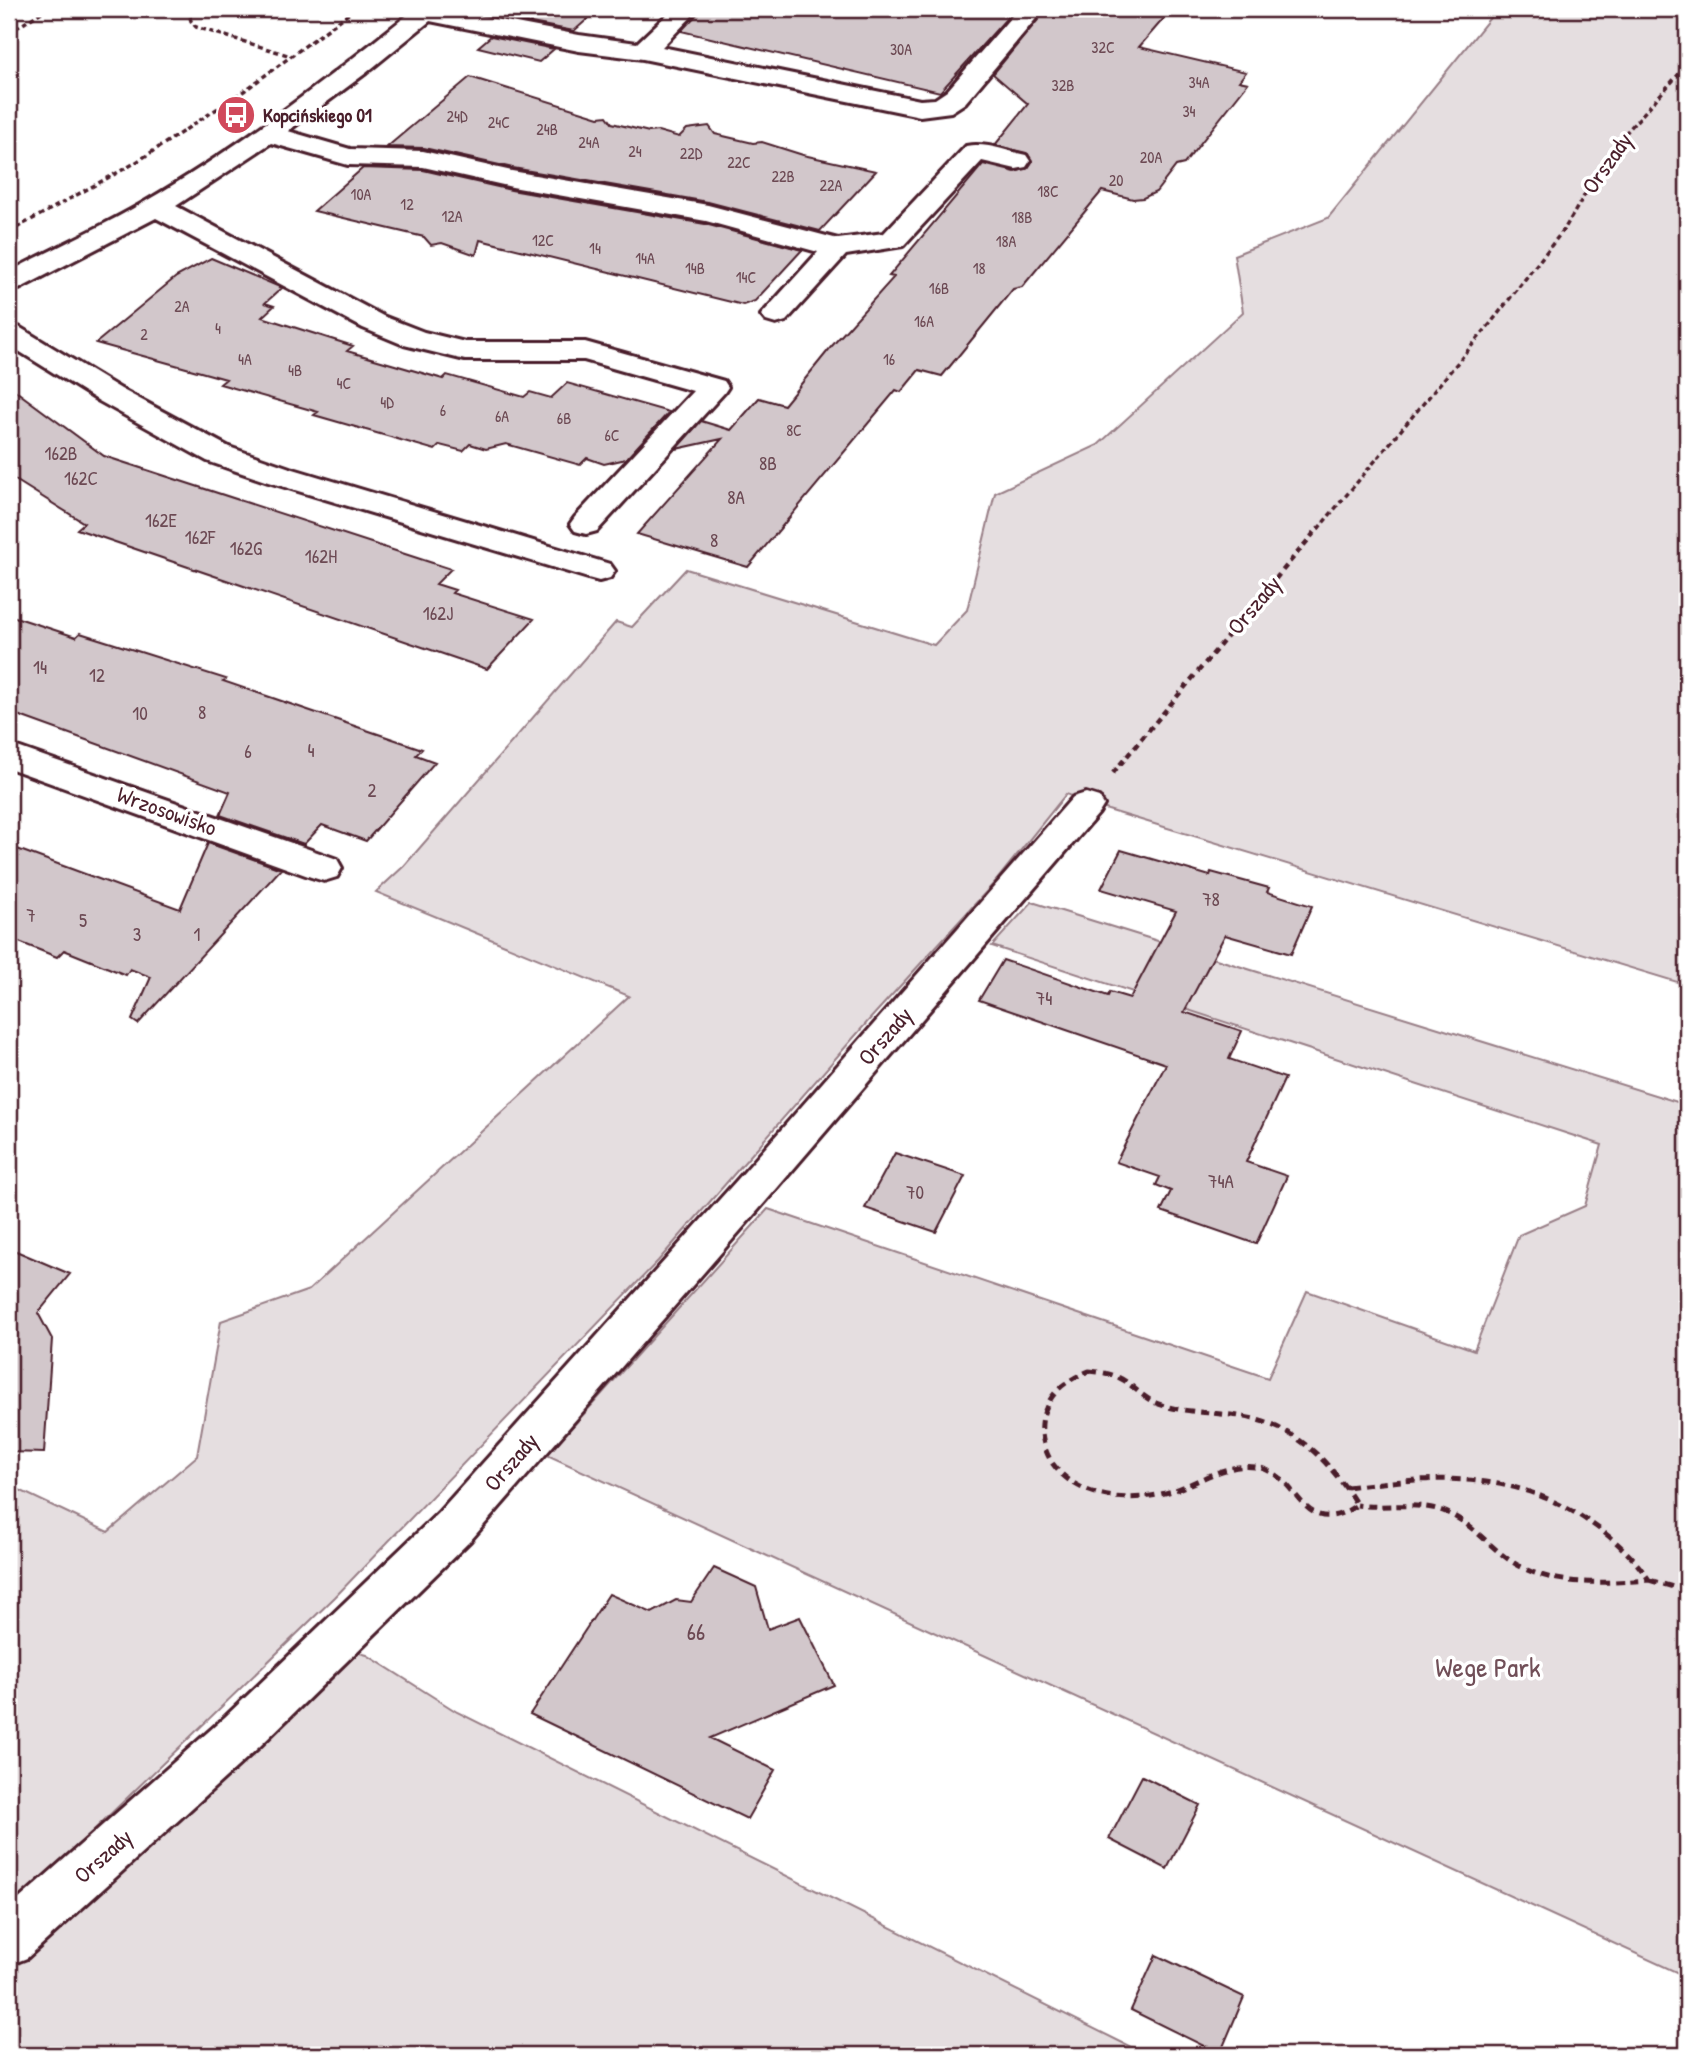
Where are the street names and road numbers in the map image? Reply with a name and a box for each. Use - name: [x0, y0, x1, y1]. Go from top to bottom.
- street label: Orszady: [1574, 126, 1639, 199]
- street label: Orszady: [1220, 568, 1288, 641]
- street label: Wrzosowisko: [113, 778, 221, 843]
- street label: Orszady: [851, 1000, 919, 1072]
- street label: Orszady: [477, 1426, 545, 1498]
- street label: Orszady: [67, 1821, 139, 1890]

